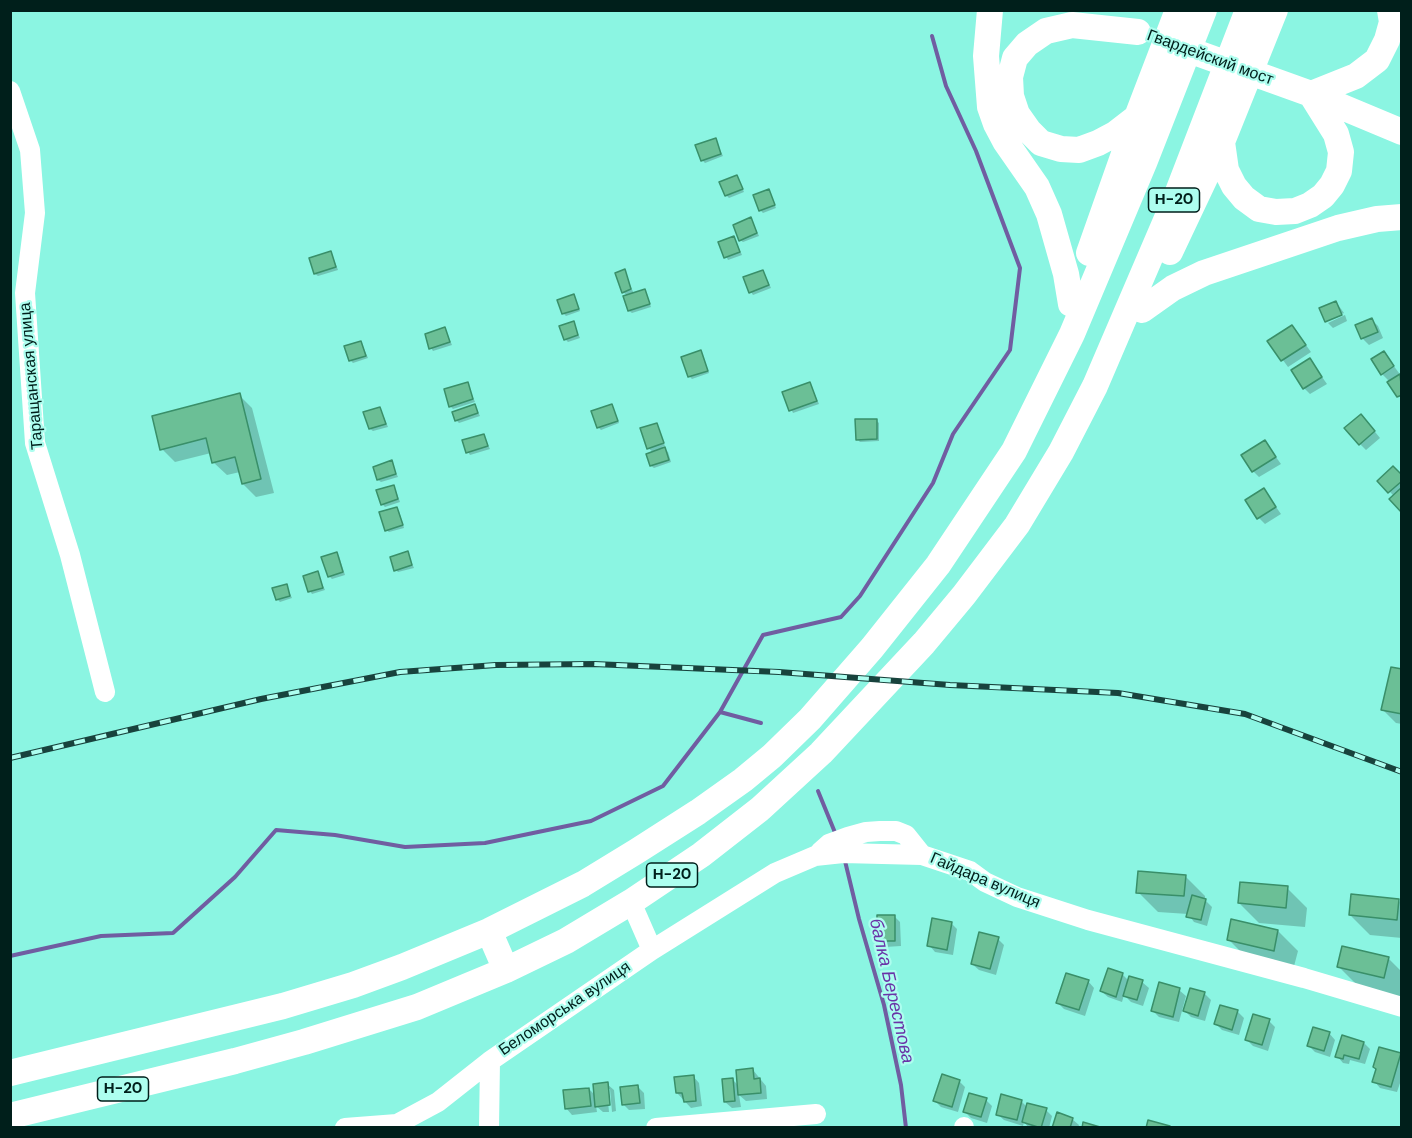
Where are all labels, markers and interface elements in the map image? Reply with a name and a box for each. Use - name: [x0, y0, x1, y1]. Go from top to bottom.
- street label: Гвардейский мост: [1144, 26, 1276, 90]
- road number: Н-20: [1148, 188, 1200, 212]
- street label: Таращанская улица: [16, 302, 48, 450]
- street label: Гайдара вулиця: [927, 849, 1043, 913]
- road number: Н-20: [646, 863, 698, 887]
- water label: балка Берестова: [864, 916, 918, 1066]
- street label: Беломорська вулиця: [495, 958, 635, 1060]
- road number: Н-20: [98, 1077, 148, 1101]

